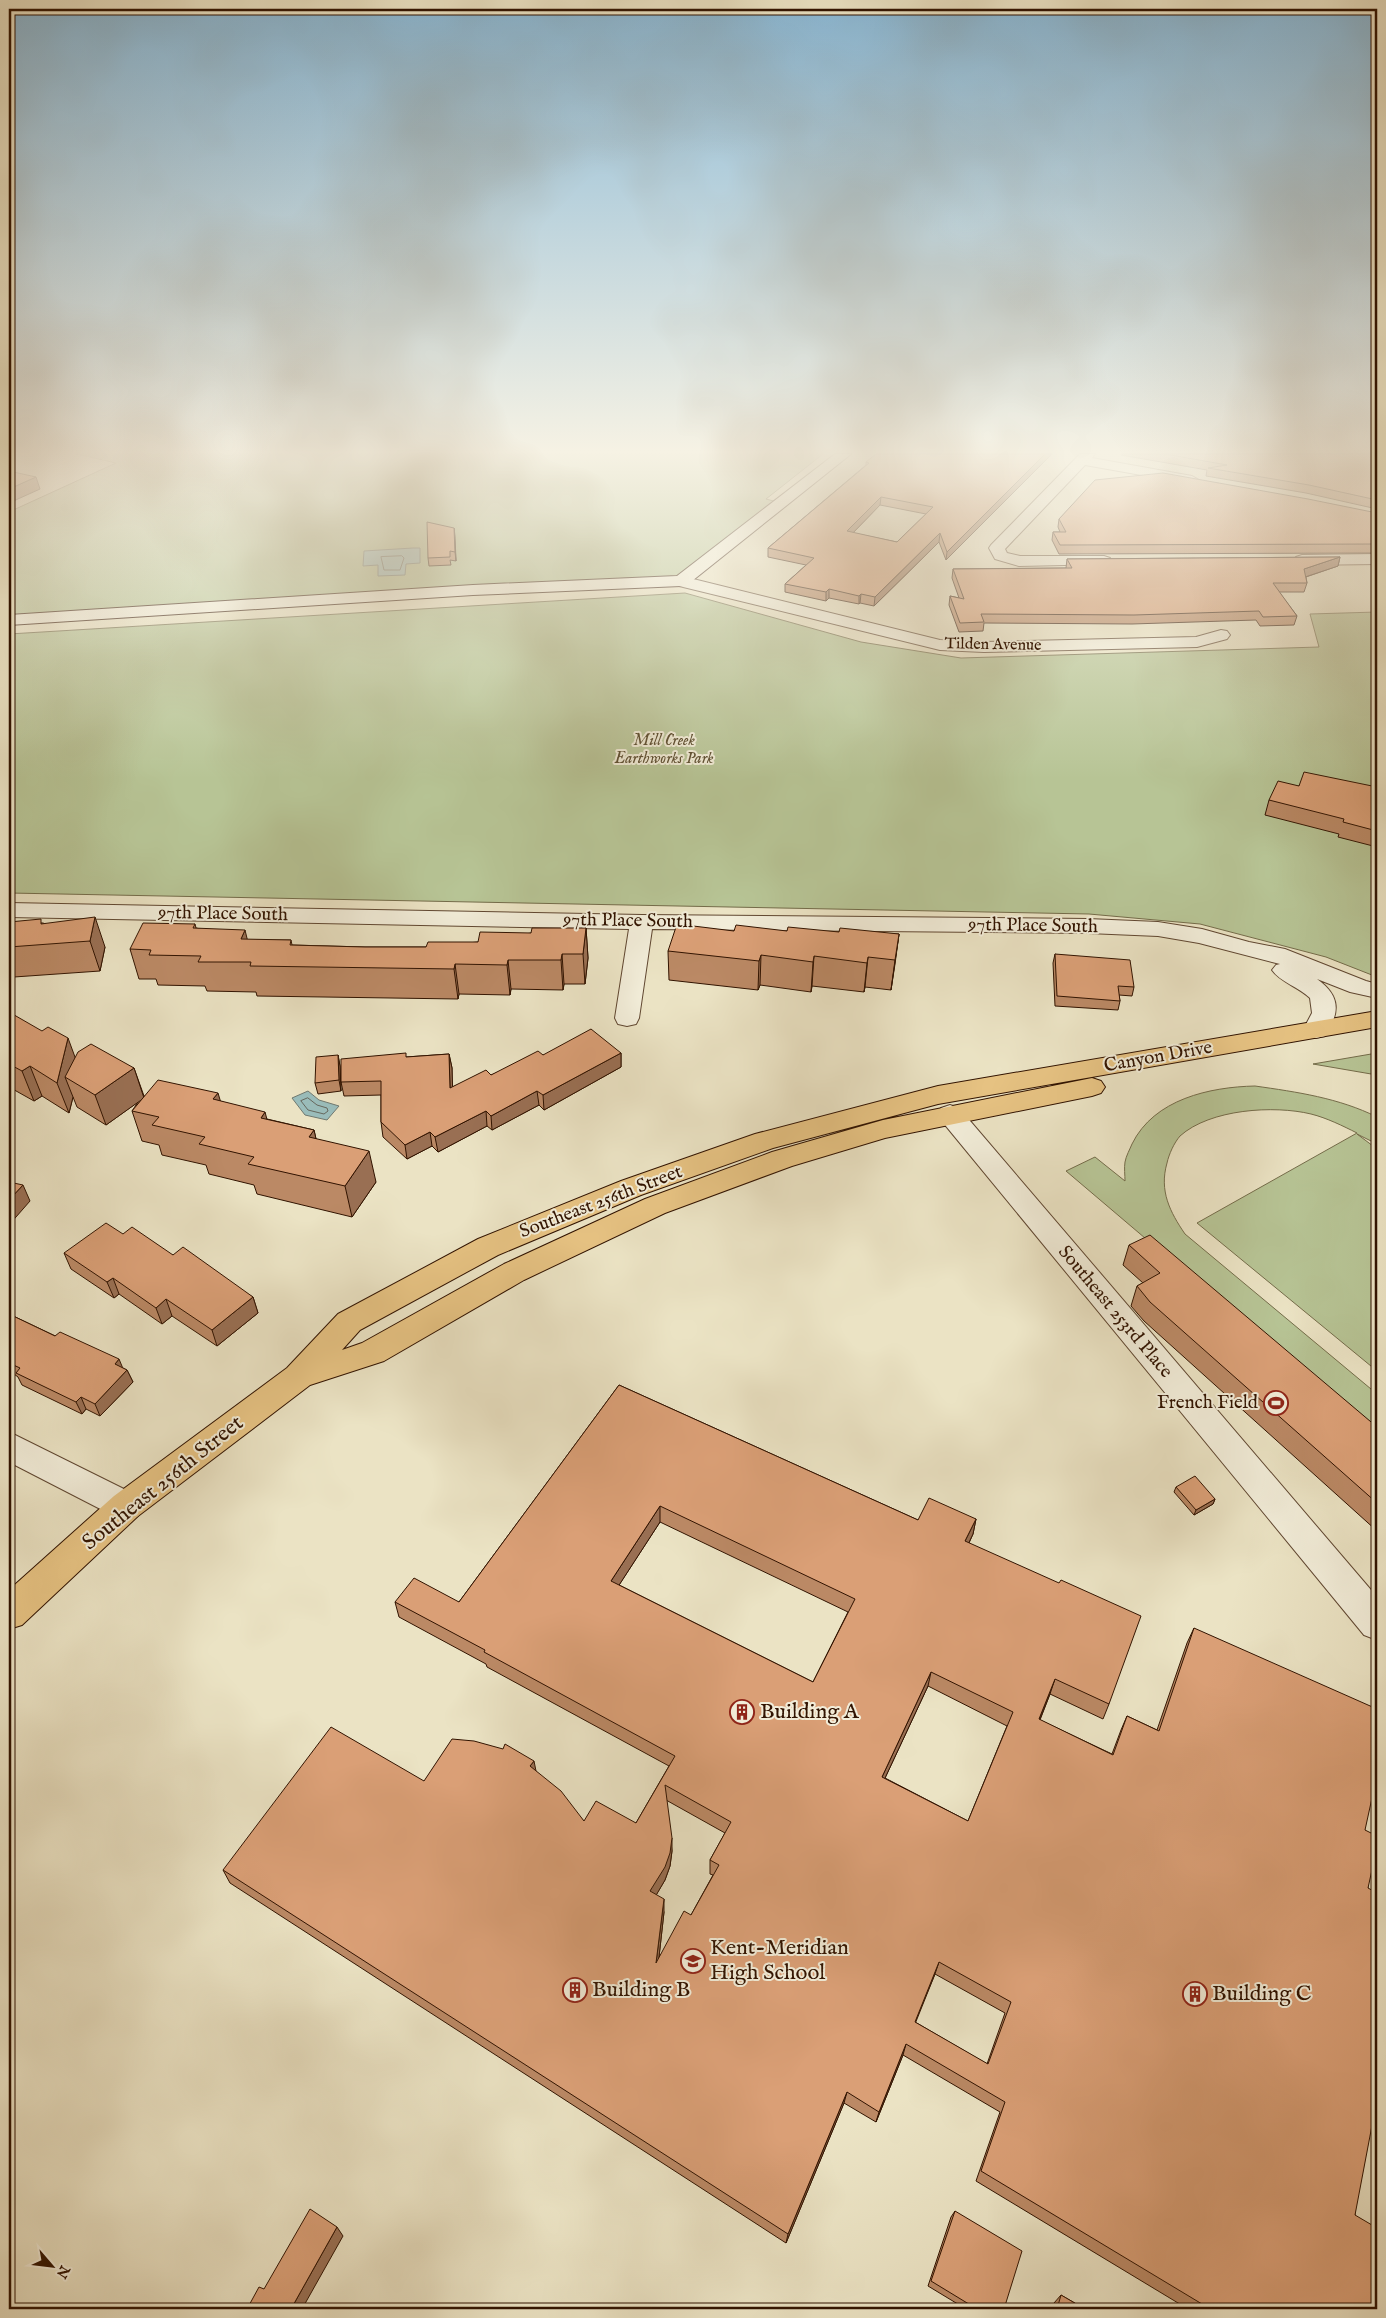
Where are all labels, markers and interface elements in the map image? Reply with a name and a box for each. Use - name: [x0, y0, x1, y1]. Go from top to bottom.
- street label: Tilden Avenue: [944, 634, 1042, 656]
- park label: Mill Creek Earthworks Park: [613, 731, 714, 769]
- street label: 97th Place South: [157, 901, 288, 927]
- street label: 97th Place South: [562, 908, 693, 934]
- street label: 97th Place South: [967, 913, 1098, 939]
- street label: Canyon Drive: [1102, 1036, 1214, 1078]
- street label: Southeast 256th Street: [516, 1160, 686, 1244]
- street label: Southeast 253rd Place: [1052, 1241, 1178, 1384]
- sports icon: French Field: [1263, 1390, 1289, 1416]
- place label: French Field: [1157, 1391, 1259, 1415]
- street label: Southeast 256th Street: [77, 1409, 250, 1557]
- place label: Building A: [760, 1698, 860, 1726]
- building icon: Building A: [729, 1699, 755, 1725]
- place label: Kent-Meridian High School: [710, 1934, 849, 1987]
- school or university icon: Kent-Meridian High School: [680, 1948, 706, 1974]
- place label: Building B: [592, 1976, 690, 2004]
- building icon: Building B: [562, 1977, 588, 2003]
- place label: Building C: [1212, 1980, 1312, 2008]
- building icon: Building C: [1182, 1981, 1208, 2007]
- north arrow: [28, 2240, 78, 2290]
- text: N: [52, 2261, 74, 2281]

